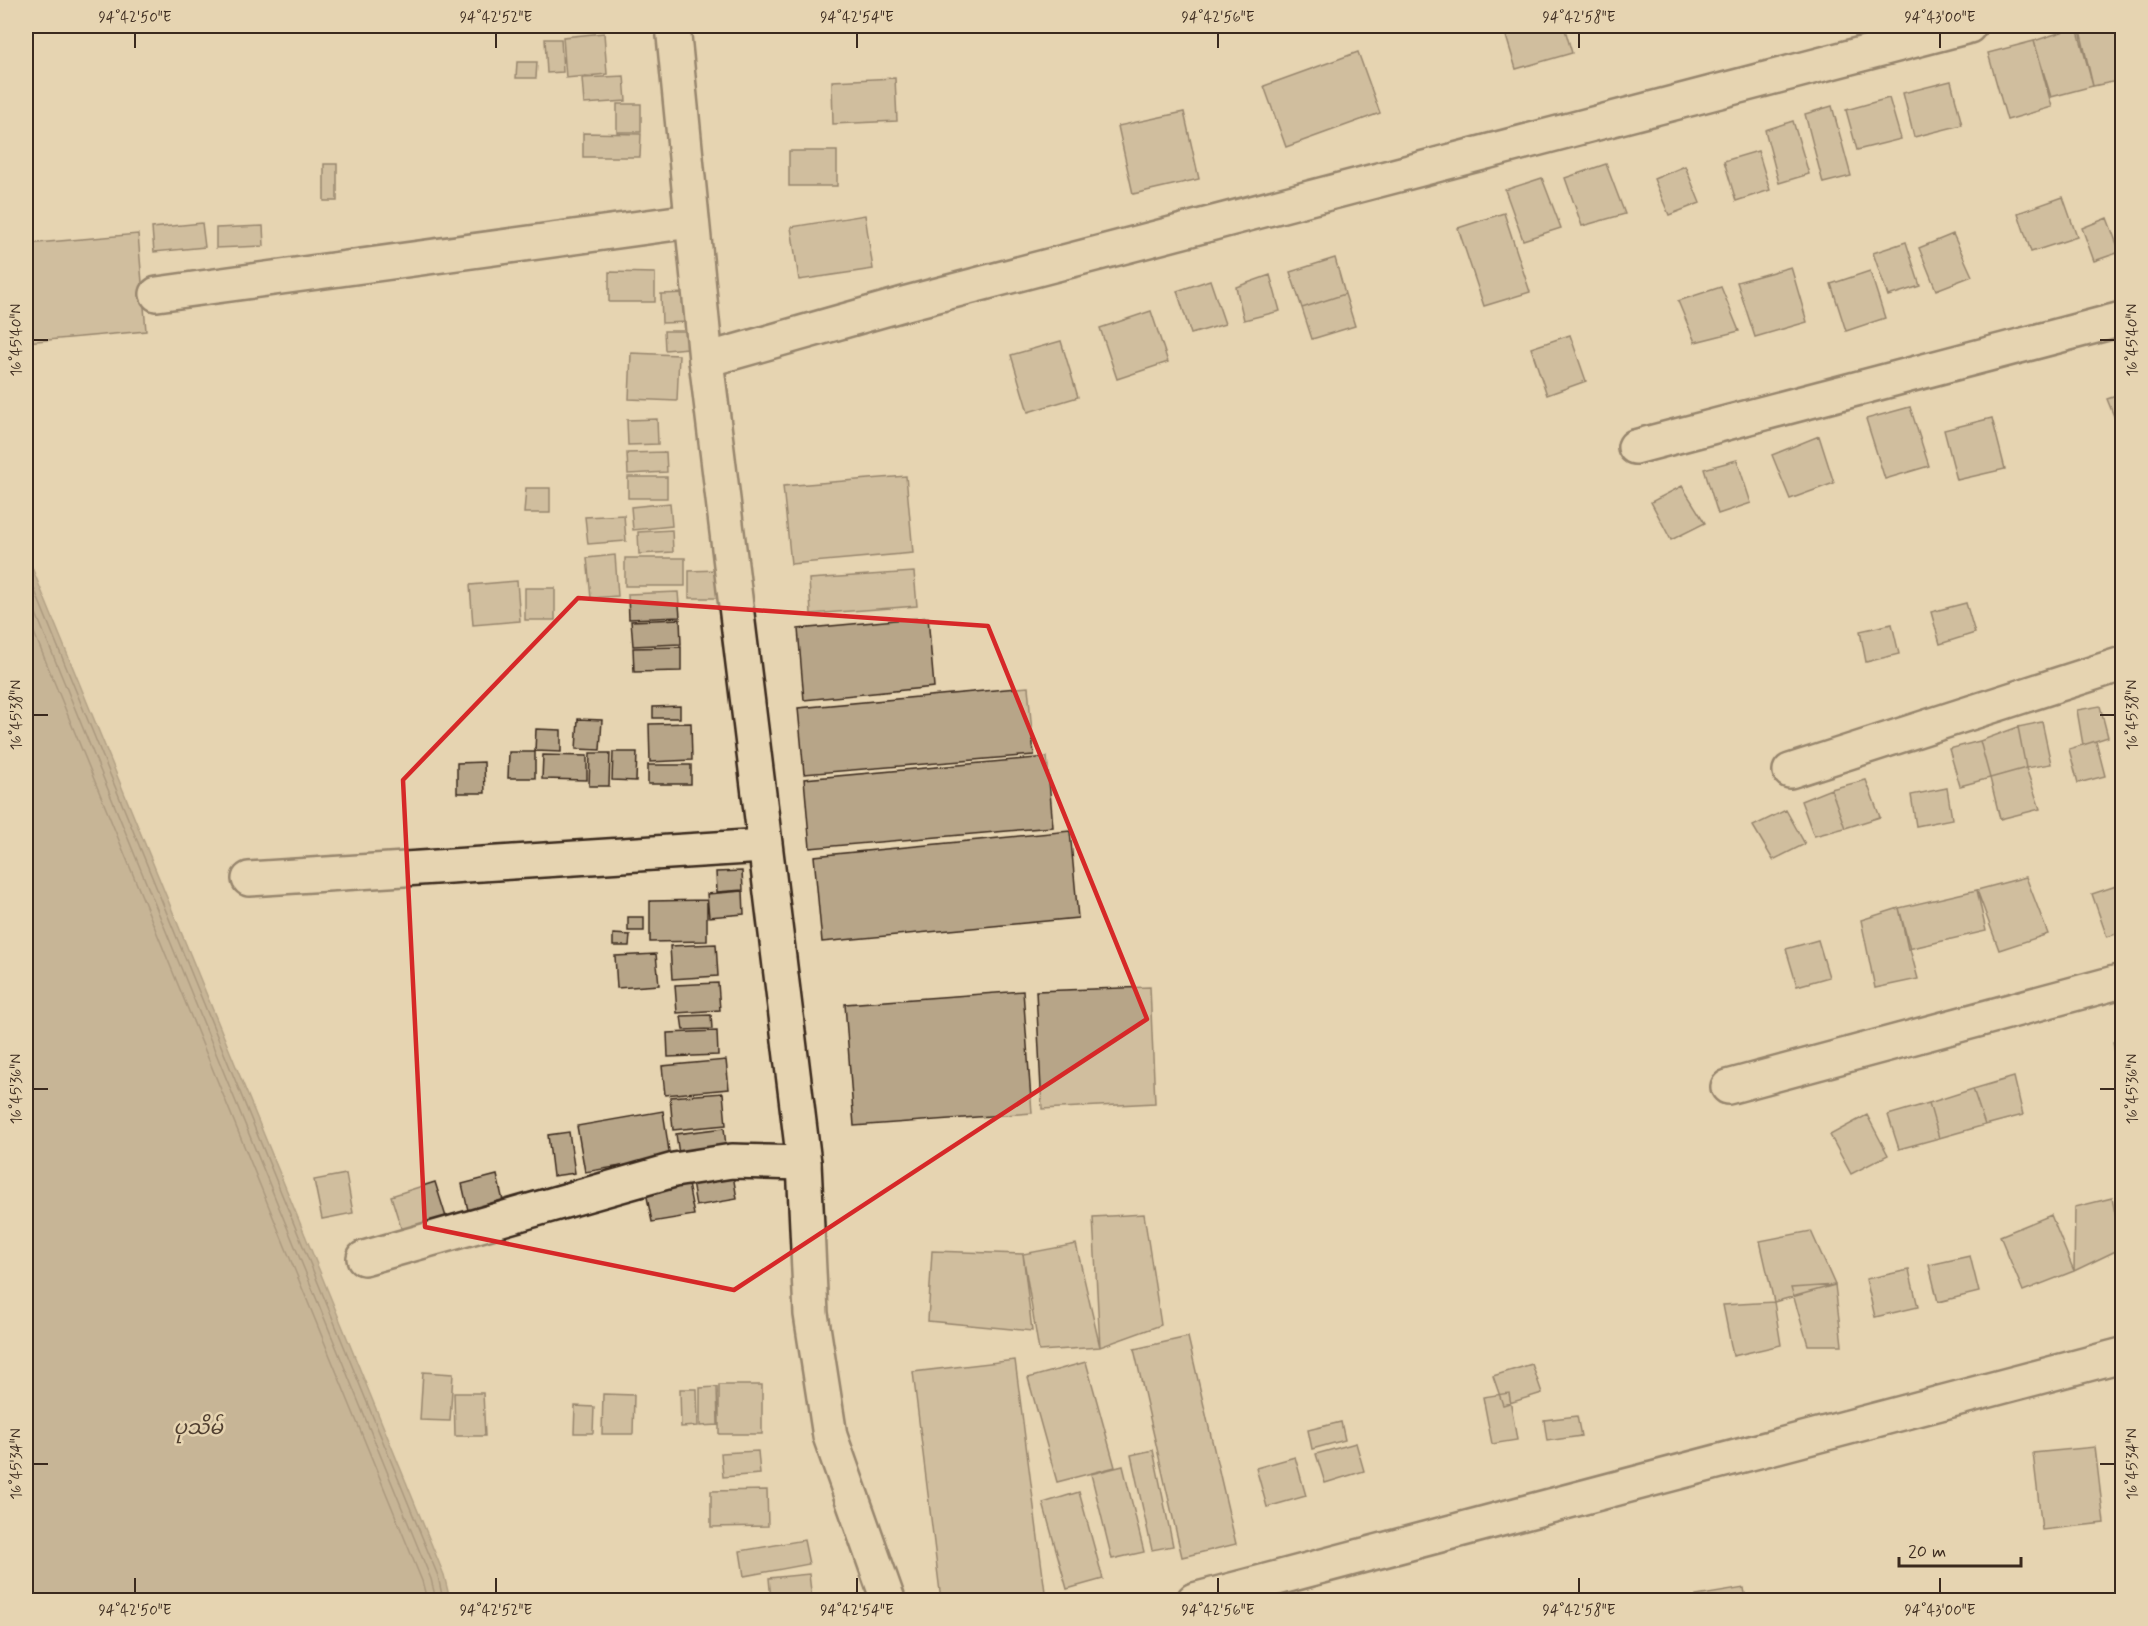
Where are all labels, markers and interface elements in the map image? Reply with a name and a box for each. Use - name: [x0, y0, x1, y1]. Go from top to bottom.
- text: 94°42'50"E: [98, 8, 172, 28]
- text: 94°42'52"E: [460, 8, 532, 28]
- text: 94°42'54"E: [820, 8, 894, 28]
- text: 94°42'56"E: [1182, 8, 1255, 28]
- text: 94°42'58"E: [1543, 8, 1616, 28]
- text: 94°43'00"E: [1905, 8, 1976, 28]
- text: 16°45'40"N: [7, 304, 27, 376]
- text: 16°45'40"N: [2123, 304, 2143, 376]
- text: 16°45'38"N: [7, 680, 27, 750]
- text: 16°45'38"N: [2123, 680, 2143, 750]
- text: 16°45'36"N: [7, 1054, 27, 1124]
- text: 16°45'36"N: [2123, 1054, 2143, 1124]
- water label: ပုသိမ်: [173, 1413, 224, 1444]
- text: 16°45'34"N: [7, 1428, 27, 1500]
- text: 16°45'34"N: [2123, 1428, 2143, 1500]
- scale bar: [1899, 1530, 2020, 1568]
- text: 20 m: [1908, 1540, 1946, 1564]
- text: 94°42'50"E: [98, 1601, 172, 1621]
- text: 94°42'52"E: [460, 1601, 532, 1621]
- text: 94°42'54"E: [820, 1601, 894, 1621]
- text: 94°42'56"E: [1182, 1601, 1255, 1621]
- text: 94°42'58"E: [1543, 1601, 1616, 1621]
- text: 94°43'00"E: [1905, 1601, 1976, 1621]

